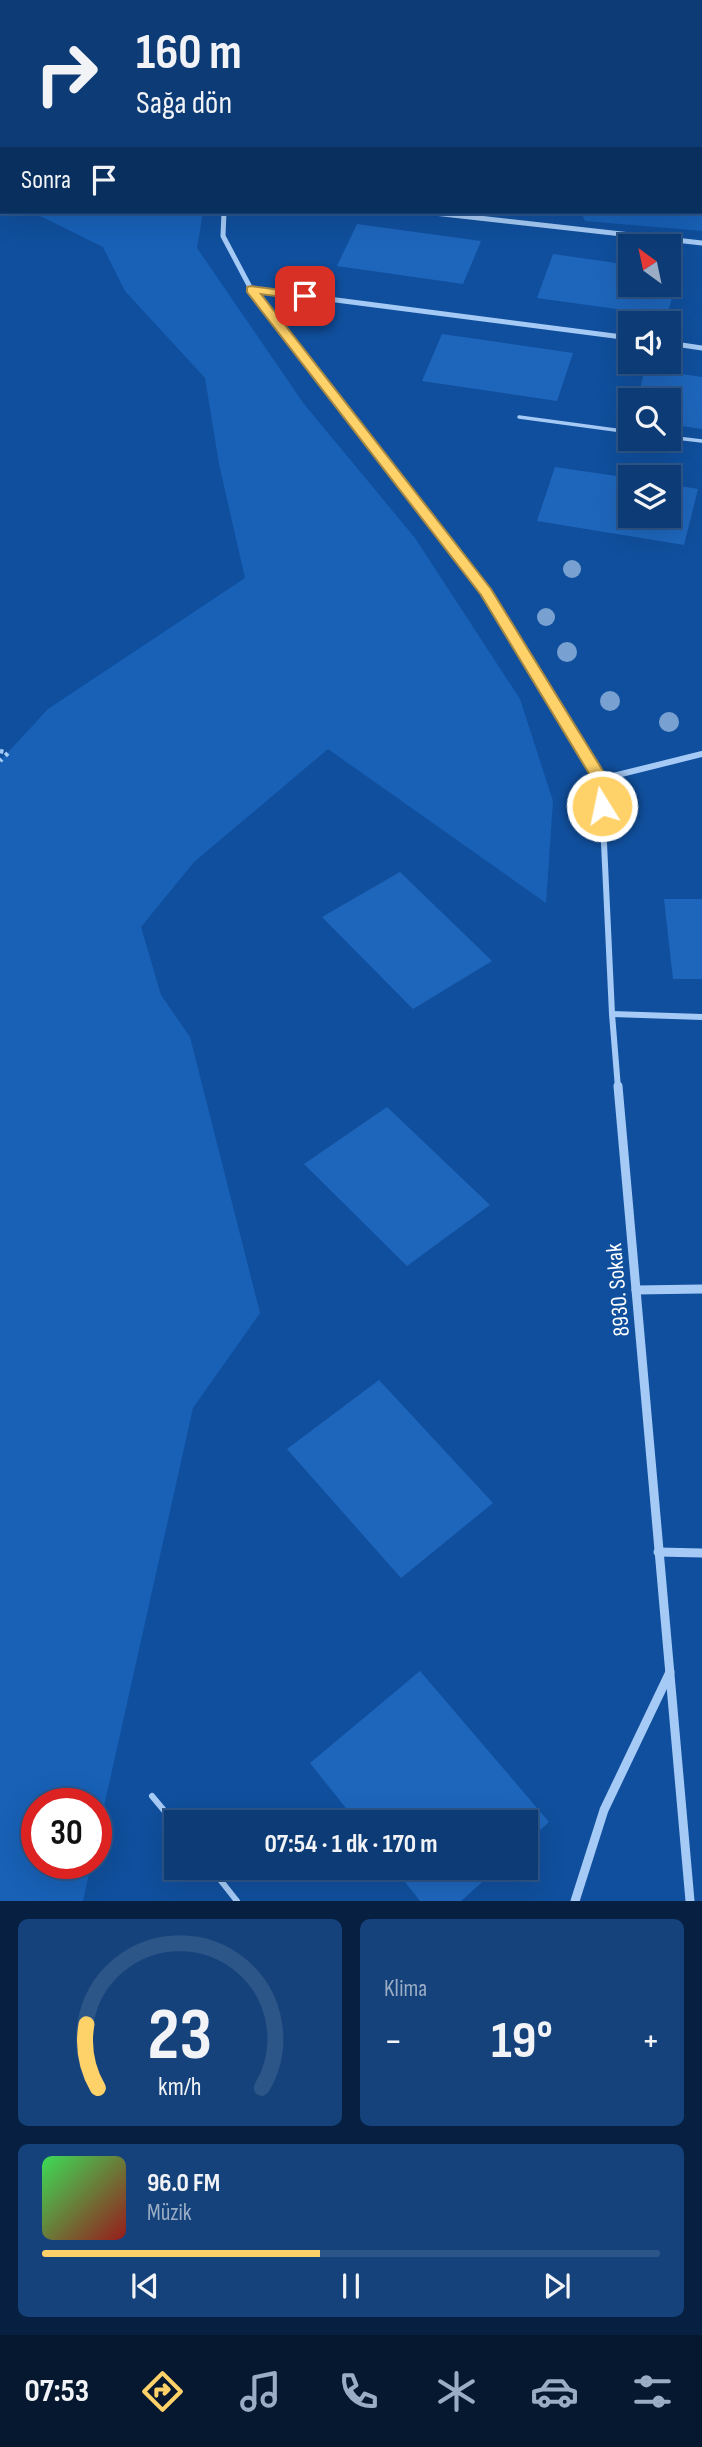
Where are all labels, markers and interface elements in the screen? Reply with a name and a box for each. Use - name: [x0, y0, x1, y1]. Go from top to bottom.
- text: 160 m: [136, 24, 242, 83]
- icon: right: [21, 28, 112, 119]
- text: Sağa dön: [136, 84, 232, 123]
- icon: arrive: [85, 161, 123, 199]
- text: Sonra: [21, 165, 71, 196]
- north arrow: [618, 234, 681, 298]
- map controls: [618, 234, 681, 528]
- pin: [275, 266, 335, 326]
- icon: arrive: [286, 277, 324, 315]
- button: sound: [618, 311, 681, 374]
- button: search: [618, 388, 681, 451]
- button: layers: [618, 465, 681, 528]
- position arrow: [565, 769, 639, 843]
- street label: 8930. Sokak: [600, 1242, 636, 1338]
- speed limit sign: 30: [21, 1788, 112, 1879]
- text: 07:54 · 1 dk · 170 m: [264, 1829, 438, 1860]
- text: Klima: [384, 1975, 427, 2003]
- text: 23: [148, 1993, 212, 2081]
- text: 19°: [491, 2010, 553, 2073]
- text: −: [384, 2019, 403, 2064]
- text: +: [641, 2019, 660, 2064]
- text: km/h: [158, 2072, 202, 2103]
- text: 96.0 FM: [147, 2168, 220, 2199]
- text: Müzik: [147, 2199, 192, 2227]
- icon: previous: [126, 2267, 164, 2305]
- icon: pause: [332, 2267, 370, 2305]
- icon: next: [538, 2267, 576, 2305]
- icon: directions: [138, 2367, 187, 2416]
- icon: music: [236, 2367, 285, 2416]
- icon: phone: [334, 2367, 383, 2416]
- icon: climate: [432, 2367, 481, 2416]
- icon: car: [530, 2367, 579, 2416]
- icon: filters: [628, 2367, 677, 2416]
- text: 07:53: [25, 2372, 89, 2411]

